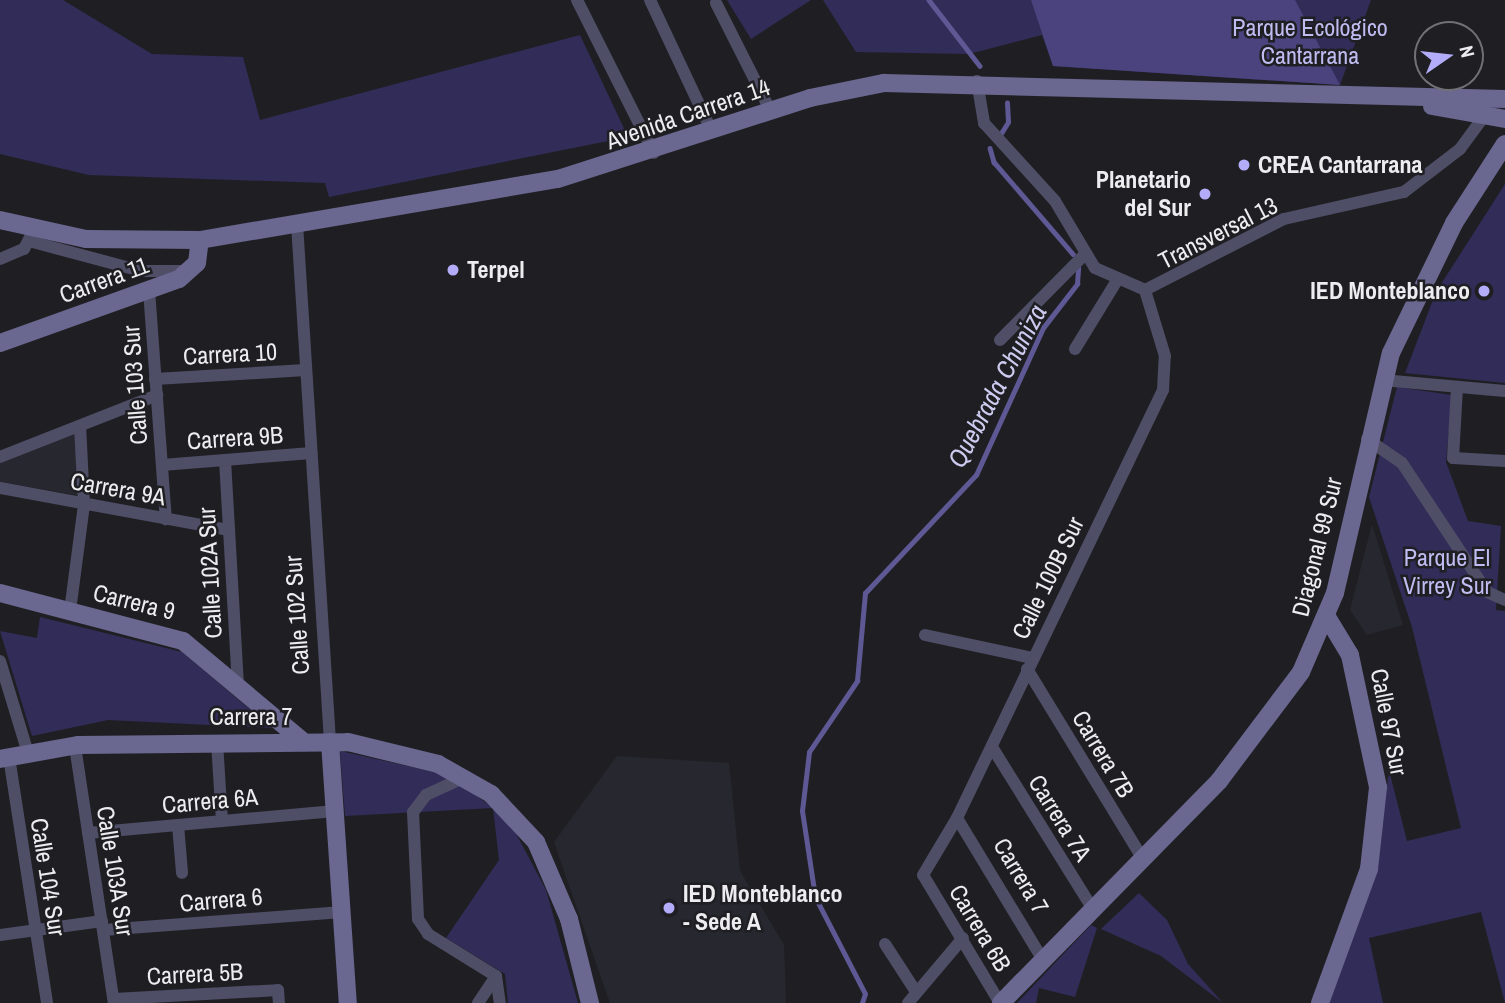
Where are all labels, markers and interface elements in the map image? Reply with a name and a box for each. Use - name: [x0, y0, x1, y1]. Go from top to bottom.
- park label: Parque Ecológico Cantarrana: [1232, 14, 1388, 70]
- north arrow: [1414, 21, 1484, 91]
- text: N: [1453, 43, 1481, 60]
- street label: Avenida Carrera 14: [602, 72, 774, 156]
- place label: CREA Cantarrana: [1258, 151, 1423, 179]
- marker: CREA Cantarrana: [1236, 157, 1252, 173]
- place label: Planetario del Sur: [1096, 166, 1191, 222]
- marker: Planetario del Sur: [1197, 186, 1213, 202]
- street label: Transversal 13: [1154, 191, 1282, 275]
- street label: Carrera 11: [56, 251, 152, 309]
- place label: Terpel: [467, 256, 525, 284]
- marker: Terpel: [445, 262, 461, 278]
- place label: IED Monteblanco: [1310, 277, 1470, 305]
- marker: IED Monteblanco: [1476, 283, 1492, 299]
- water label: Quebrada Chuniza: [941, 299, 1053, 473]
- street label: Calle 103 Sur: [116, 325, 154, 445]
- street label: Carrera 10: [182, 337, 278, 371]
- street label: Carrera 9B: [186, 420, 284, 456]
- street label: Carrera 9A: [68, 466, 168, 512]
- street label: Diagonal 99 Sur: [1286, 475, 1348, 619]
- street label: Calle 102A Sur: [192, 506, 228, 640]
- street label: Calle 100B Sur: [1006, 512, 1090, 644]
- park label: Parque El Virrey Sur: [1403, 544, 1491, 600]
- street label: Calle 102 Sur: [278, 555, 316, 675]
- street label: Carrera 9: [90, 578, 178, 626]
- street label: Calle 97 Sur: [1365, 666, 1413, 778]
- street label: Carrera 7: [209, 703, 293, 731]
- street label: Carrera 7B: [1066, 705, 1140, 803]
- street label: Carrera 7A: [1022, 770, 1098, 866]
- street label: Carrera 6A: [161, 782, 259, 820]
- street label: Calle 103A Sur: [90, 803, 140, 939]
- street label: Calle 104 Sur: [24, 816, 72, 938]
- street label: Carrera 7: [987, 833, 1055, 919]
- street label: Carrera 6B: [943, 879, 1017, 977]
- place label: IED Monteblanco - Sede A: [683, 880, 843, 936]
- street label: Carrera 6: [178, 882, 264, 918]
- marker: IED Monteblanco - Sede A: [661, 900, 677, 916]
- street label: Carrera 5B: [146, 957, 244, 991]

